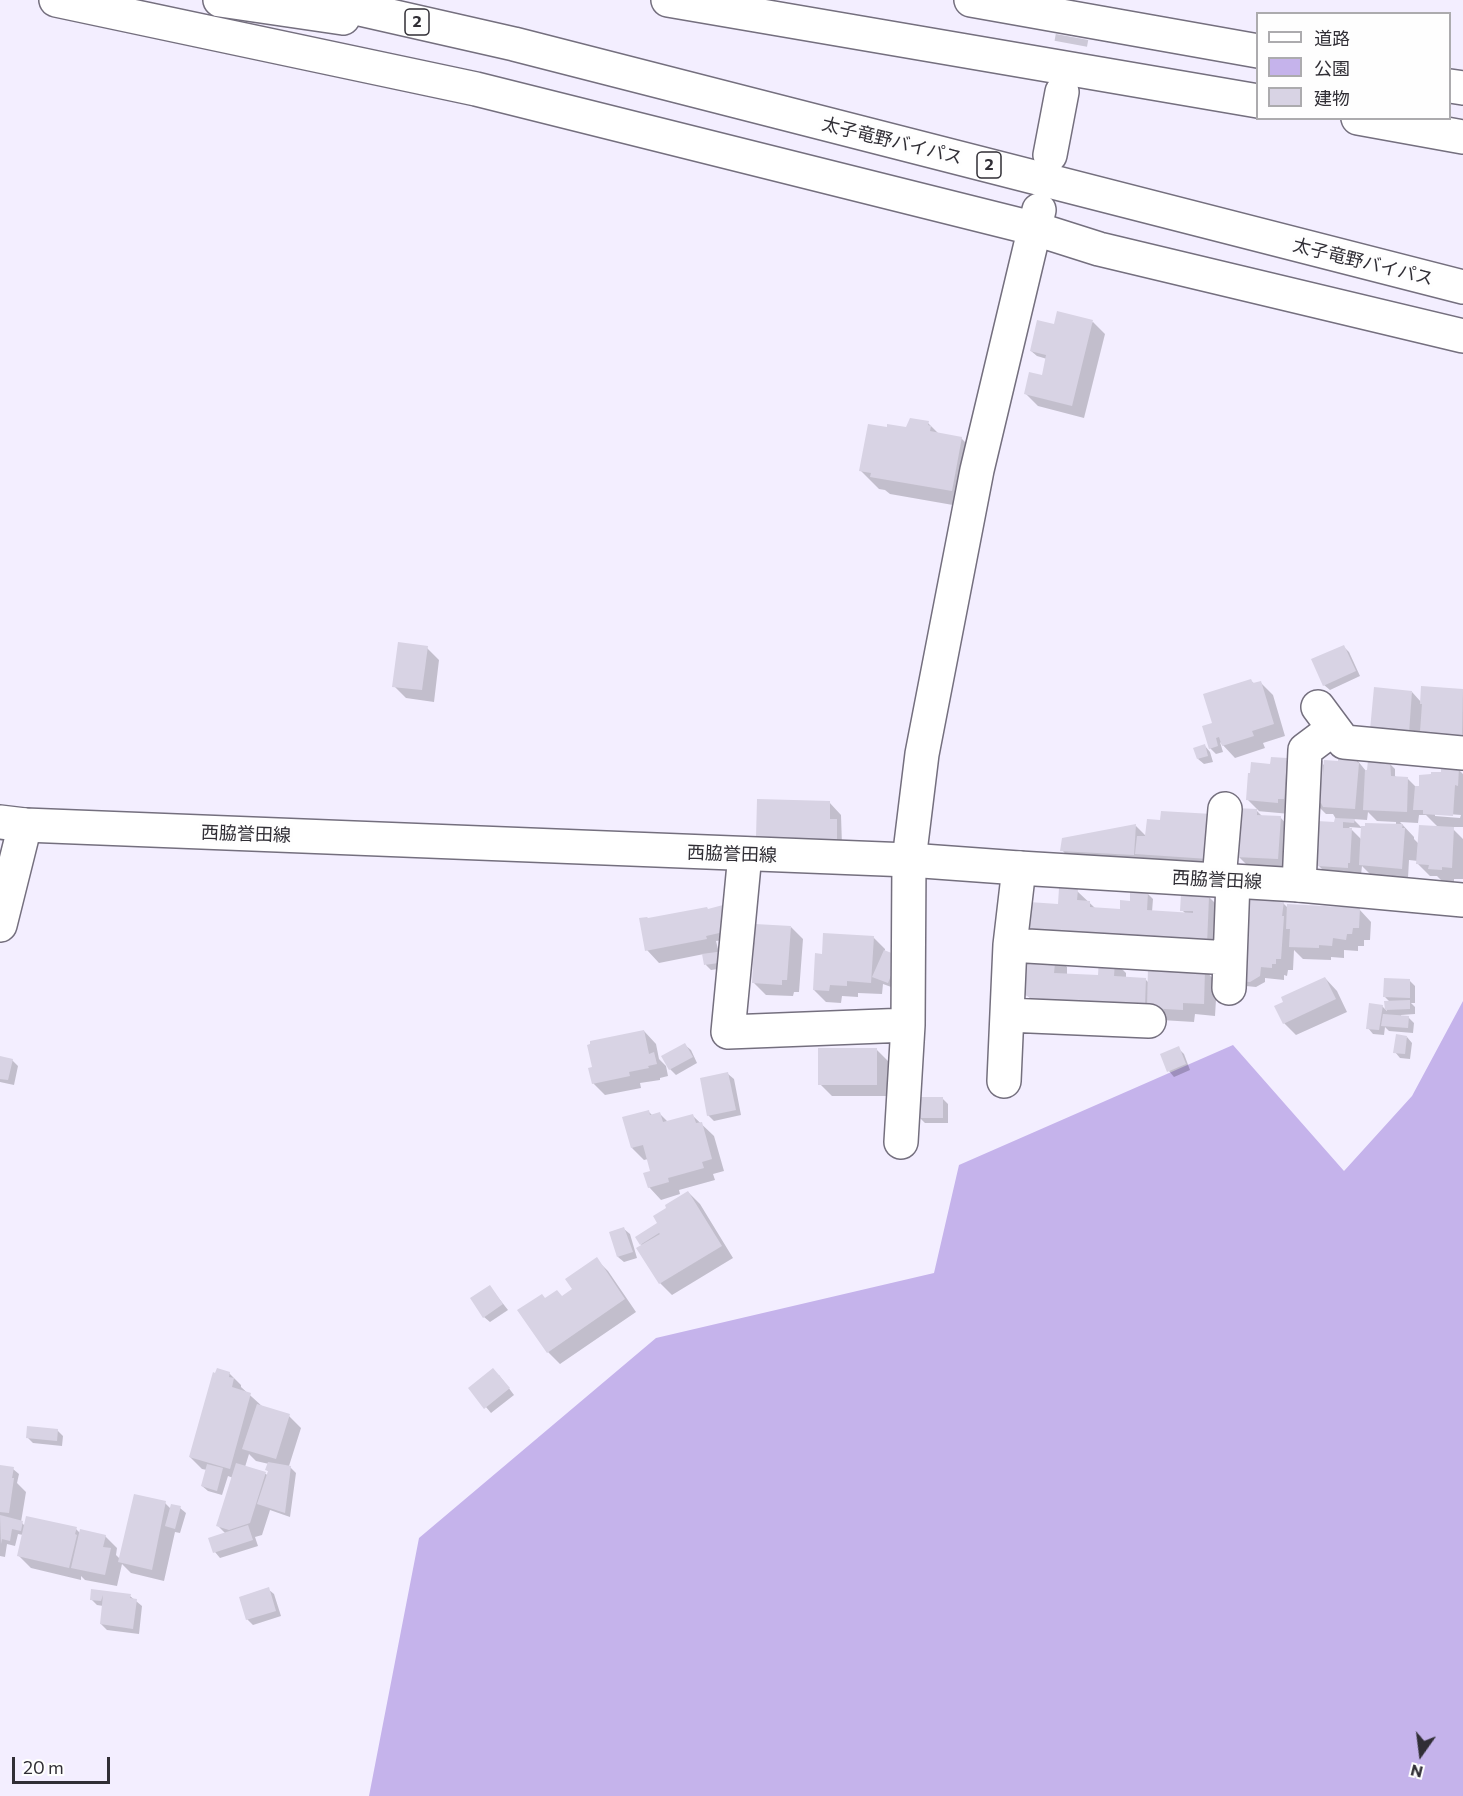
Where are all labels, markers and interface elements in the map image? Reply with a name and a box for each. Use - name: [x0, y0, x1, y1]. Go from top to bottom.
- road number: 2: [405, 9, 429, 35]
- legend: [1256, 12, 1451, 120]
- text: 道路: [1314, 27, 1350, 49]
- text: 公園: [1314, 57, 1350, 79]
- text: 建物: [1314, 87, 1350, 109]
- street label: 太子竜野バイパス: [820, 113, 964, 169]
- road number: 2: [977, 152, 1001, 178]
- street label: 太子竜野バイパス: [1291, 234, 1435, 290]
- street label: 西脇誉田線: [201, 822, 291, 846]
- street label: 西脇誉田線: [687, 842, 777, 866]
- street label: 西脇誉田線: [1171, 867, 1263, 893]
- north arrow: [1391, 1724, 1451, 1784]
- scale bar: [15, 1745, 112, 1783]
- text: 20 m: [23, 1756, 64, 1778]
- text: N: [1408, 1761, 1425, 1783]

